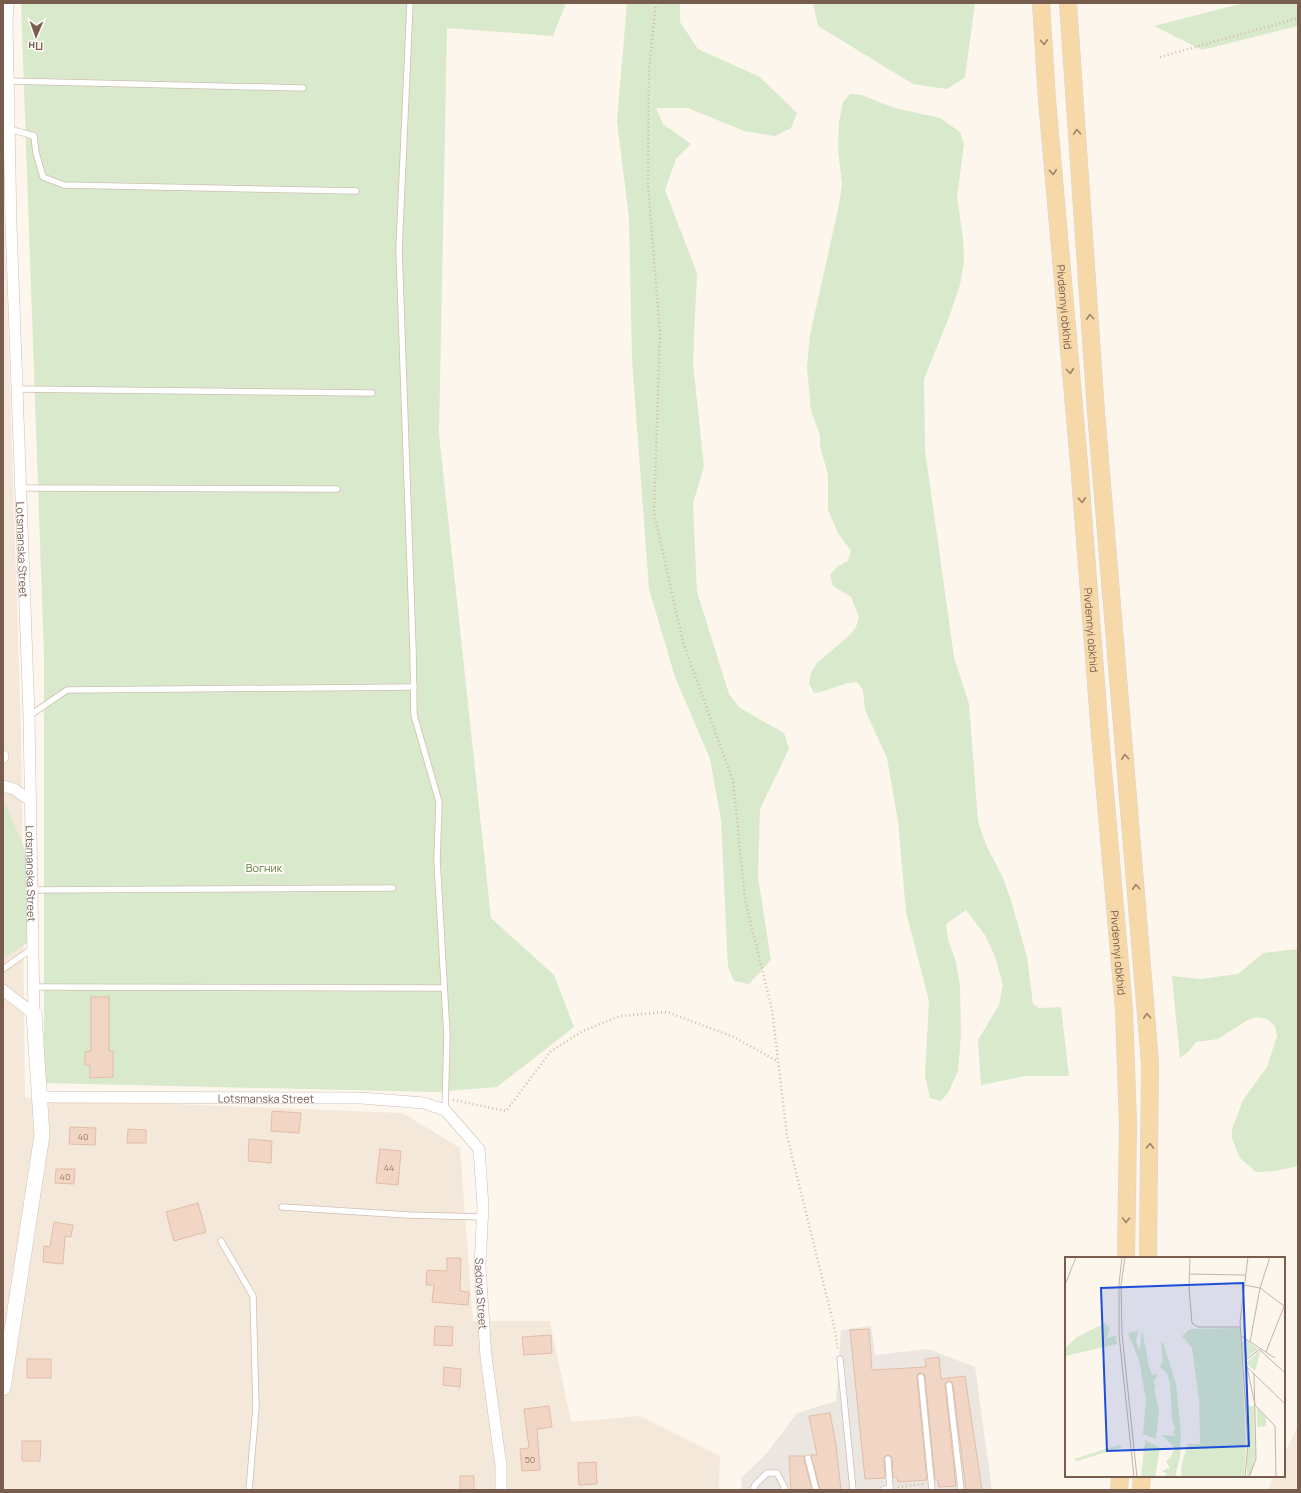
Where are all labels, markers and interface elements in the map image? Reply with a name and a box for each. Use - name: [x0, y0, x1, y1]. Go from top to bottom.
- north arrow: [16, 16, 56, 56]
- text: Пн: [28, 39, 43, 54]
- one-way arrow: [1039, 39, 1048, 45]
- one-way arrow: [1073, 129, 1082, 135]
- one-way arrow: [1049, 169, 1058, 175]
- street label: Pivdennyi obkhid: [1054, 264, 1076, 350]
- one-way arrow: [1085, 314, 1094, 320]
- one-way arrow: [1066, 368, 1075, 374]
- one-way arrow: [1077, 497, 1086, 503]
- street label: Lotsmanska Street: [14, 501, 32, 598]
- street label: Pivdennyi obkhid: [1081, 587, 1103, 673]
- one-way arrow: [1120, 754, 1129, 760]
- street label: Lotsmanska Street: [23, 825, 40, 922]
- park label: Вогник: [246, 860, 283, 875]
- one-way arrow: [1132, 884, 1141, 890]
- street label: Pivdennyi obkhid: [1108, 910, 1130, 996]
- one-way arrow: [1143, 1013, 1152, 1019]
- street label: Lotsmanska Street: [218, 1090, 314, 1105]
- house number: 40: [78, 1130, 88, 1143]
- one-way arrow: [1146, 1143, 1154, 1149]
- house number: 44: [384, 1161, 394, 1174]
- house number: 40: [60, 1170, 70, 1183]
- one-way arrow: [1122, 1217, 1130, 1223]
- inset map: [1065, 1257, 1285, 1477]
- street label: Sadova Street: [472, 1258, 492, 1330]
- house number: 50: [525, 1453, 535, 1466]

